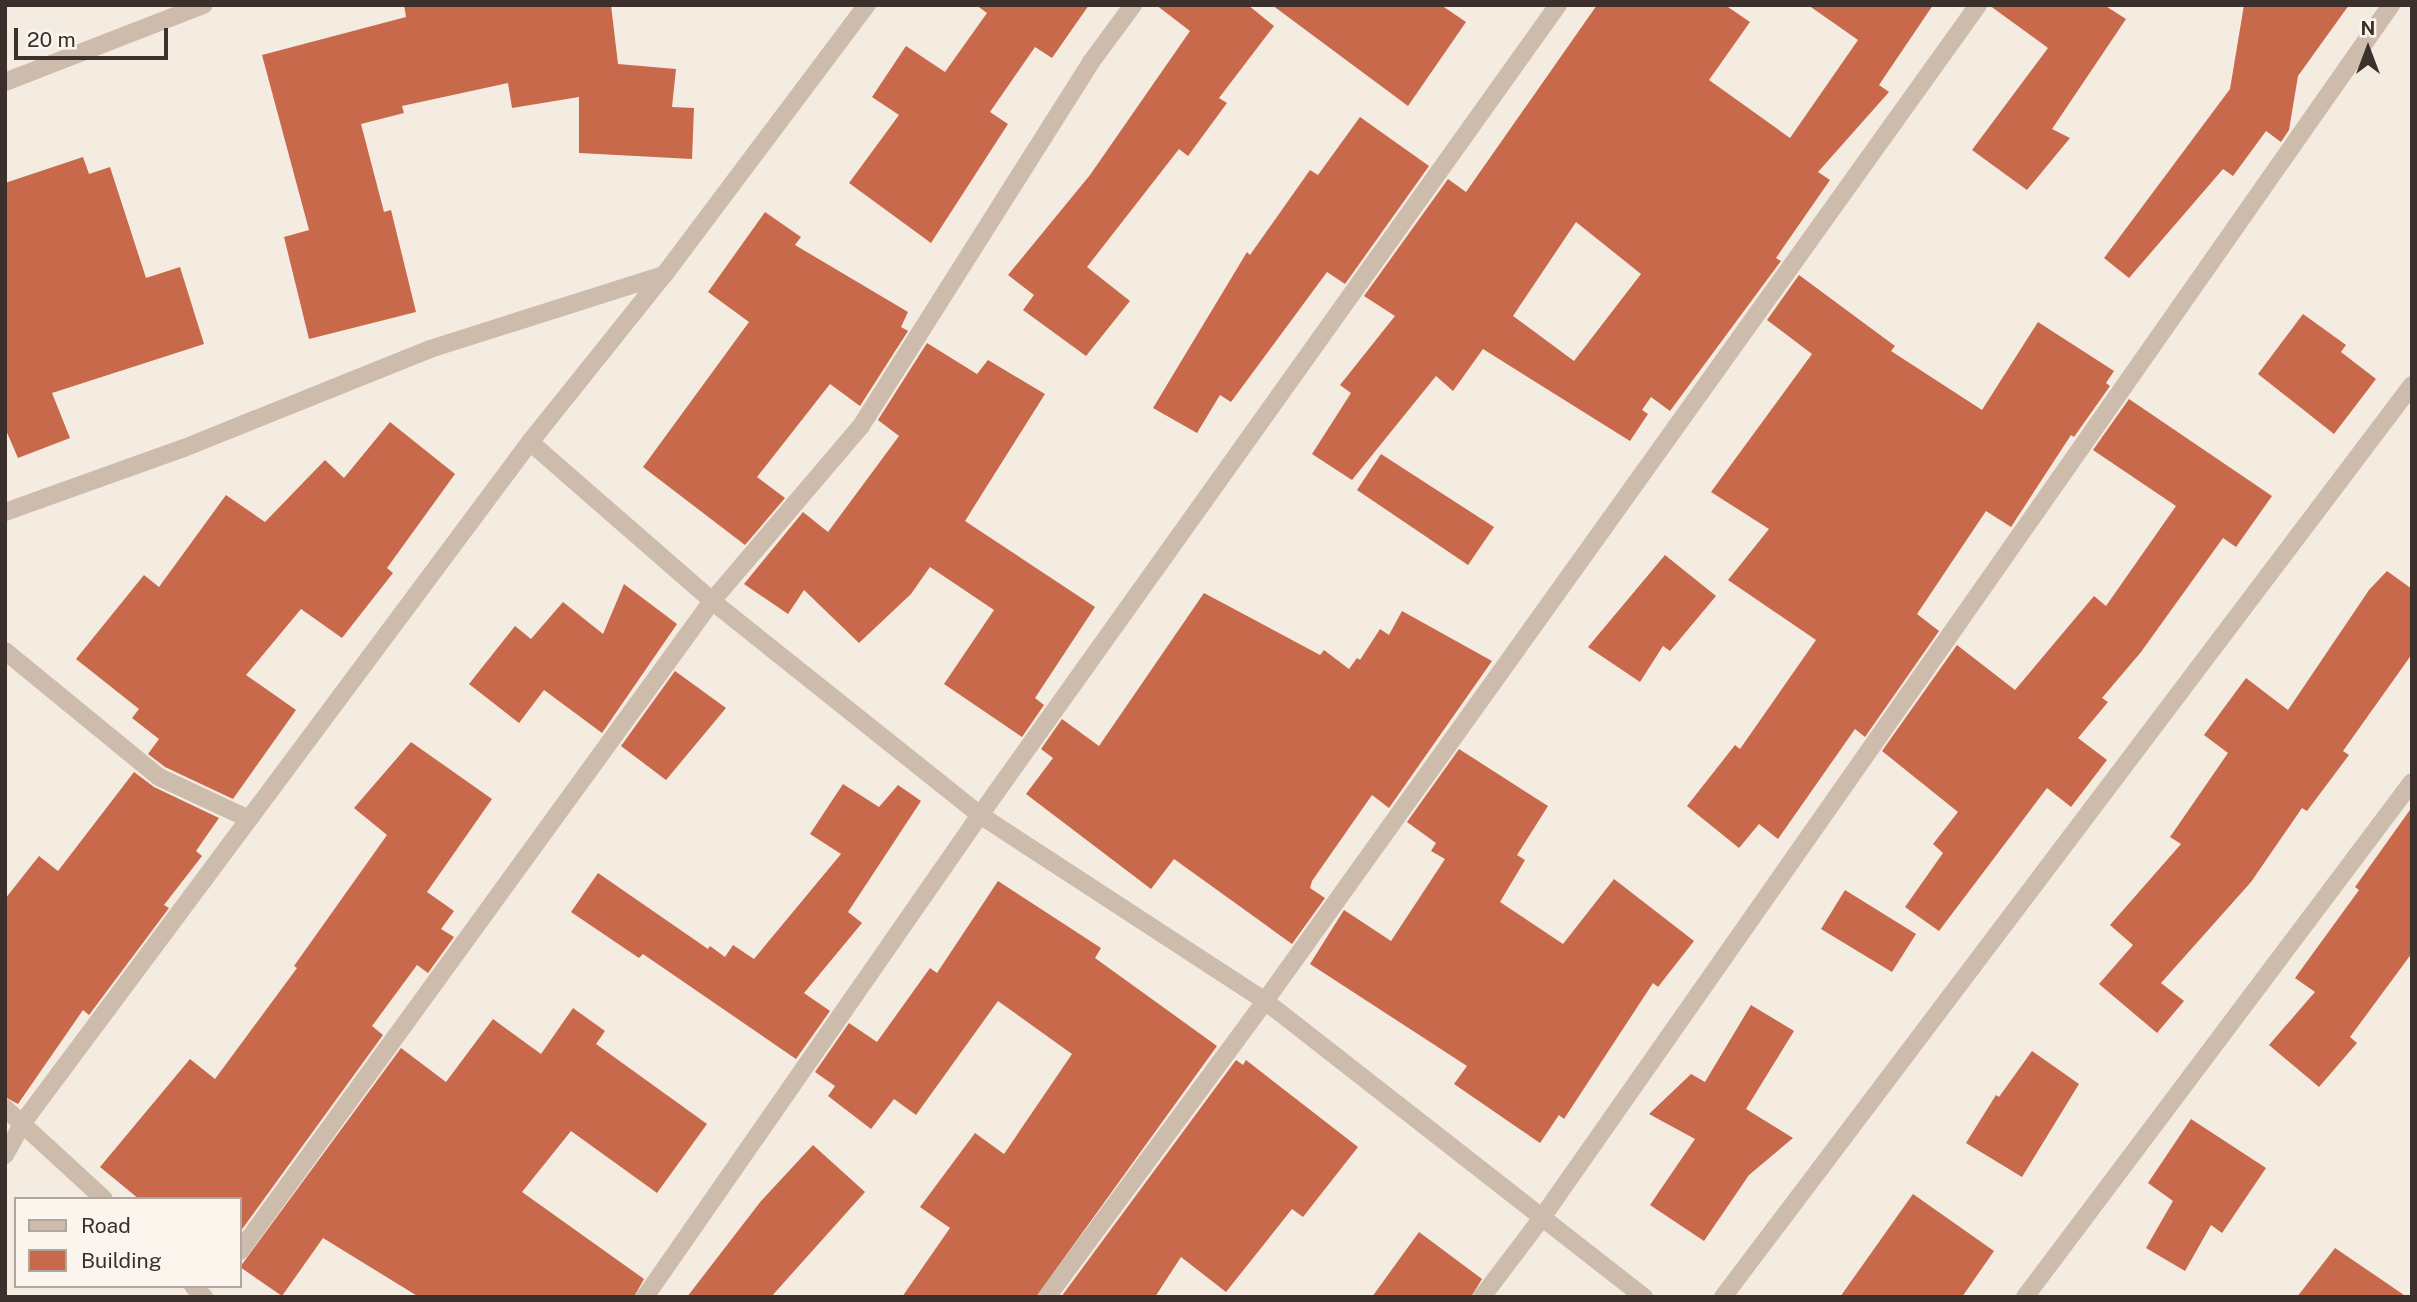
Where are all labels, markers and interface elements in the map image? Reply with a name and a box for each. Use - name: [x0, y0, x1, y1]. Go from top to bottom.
- scale bar: [18, 14, 172, 58]
- north arrow: [2333, 14, 2403, 84]
- text: N: [2361, 17, 2375, 39]
- text: 20 m: [27, 27, 76, 52]
- legend: [14, 1197, 242, 1288]
- text: Road: [81, 1213, 131, 1238]
- text: Building: [81, 1248, 162, 1273]

